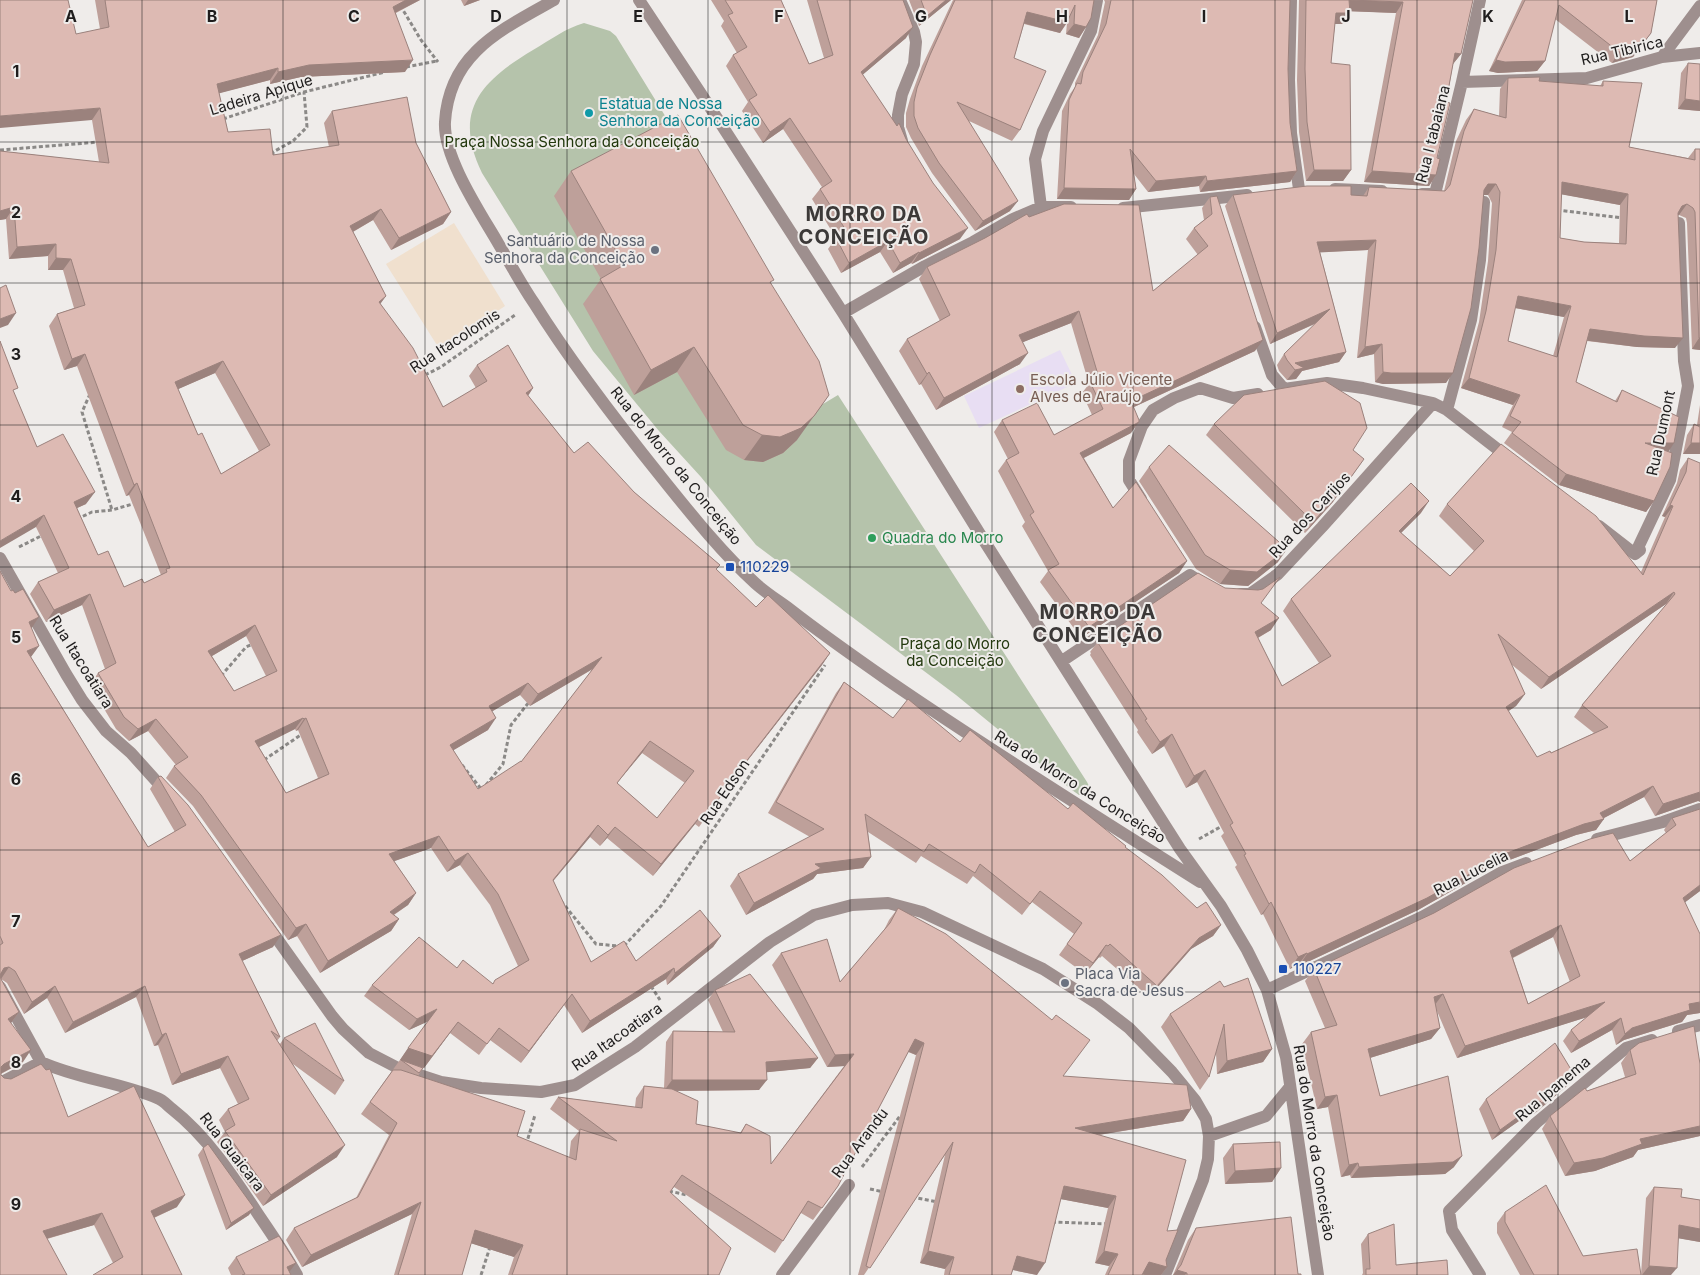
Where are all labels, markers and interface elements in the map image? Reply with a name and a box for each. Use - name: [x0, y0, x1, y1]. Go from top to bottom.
- text: A: [65, 6, 77, 26]
- text: B: [207, 6, 217, 26]
- text: C: [348, 6, 360, 26]
- text: D: [490, 6, 502, 26]
- text: E: [633, 6, 643, 26]
- text: F: [774, 6, 784, 26]
- text: G: [915, 6, 927, 26]
- text: H: [1056, 6, 1068, 26]
- text: I: [1202, 6, 1206, 26]
- text: J: [1341, 6, 1351, 26]
- text: K: [1482, 6, 1494, 26]
- text: L: [1624, 6, 1634, 26]
- street label: Rua Tibirica: [1579, 32, 1665, 69]
- text: 1: [13, 61, 19, 81]
- street label: Ladeira Apique: [207, 70, 315, 119]
- street label: Rua I tabaiana: [1411, 83, 1454, 185]
- place label: Estatua de Nossa Senhora da Conceição: [599, 94, 760, 130]
- marker: Estatua de Nossa Senhora da Conceição: [583, 107, 595, 119]
- park label: Praça Nossa Senhora da Conceição: [445, 132, 699, 151]
- text: 2: [11, 202, 21, 222]
- district label: MORRO DA CONCEIÇÃO: [799, 202, 929, 249]
- place label: Santuário de Nossa Senhora da Conceição: [484, 231, 645, 267]
- marker: Santuário de Nossa Senhora da Conceição: [649, 244, 661, 256]
- street label: Rua Itacolomis: [406, 304, 503, 377]
- text: 3: [11, 344, 21, 364]
- place label: Escola Júlio Vicente Alves de Araújo: [1030, 370, 1172, 406]
- street label: Rua do Morro da Conceição: [607, 383, 746, 549]
- marker: Escola Júlio Vicente Alves de Araújo: [1014, 383, 1026, 395]
- street label: Rua Dumont: [1642, 388, 1679, 477]
- street label: Rua dos Carijos: [1265, 468, 1354, 562]
- text: 4: [11, 486, 22, 506]
- place label: Quadra do Morro: [882, 528, 1003, 547]
- marker: Quadra do Morro: [866, 532, 878, 544]
- place label: 110229: [740, 557, 789, 576]
- marker: 110229: [724, 561, 736, 573]
- district label: MORRO DA CONCEIÇÃO: [1033, 600, 1163, 647]
- street label: Rua Itacoatiara: [45, 612, 118, 712]
- text: 5: [11, 627, 21, 647]
- park label: Praça do Morro da Conceição: [900, 634, 1010, 670]
- street label: Rua do Morro da Conceição: [991, 726, 1169, 847]
- street label: Rua Edson: [696, 755, 753, 828]
- text: 6: [11, 769, 21, 789]
- street label: Rua Lucelia: [1430, 846, 1511, 900]
- text: 7: [11, 911, 21, 931]
- place label: 110227: [1293, 959, 1341, 978]
- marker: 110227: [1277, 963, 1289, 975]
- place label: Placa Via Sacra de Jesus: [1075, 964, 1184, 1000]
- marker: Placa Via Sacra de Jesus: [1059, 977, 1071, 989]
- street label: Rua Itacoatiara: [568, 998, 666, 1075]
- street label: Rua do Morro da Conceição: [1290, 1043, 1339, 1242]
- text: 8: [11, 1052, 21, 1072]
- street label: Rua Ipanema: [1511, 1052, 1594, 1126]
- street label: Rua Arandu: [827, 1104, 892, 1181]
- street label: Rua Guaicara: [196, 1109, 269, 1195]
- text: 9: [11, 1194, 21, 1214]

